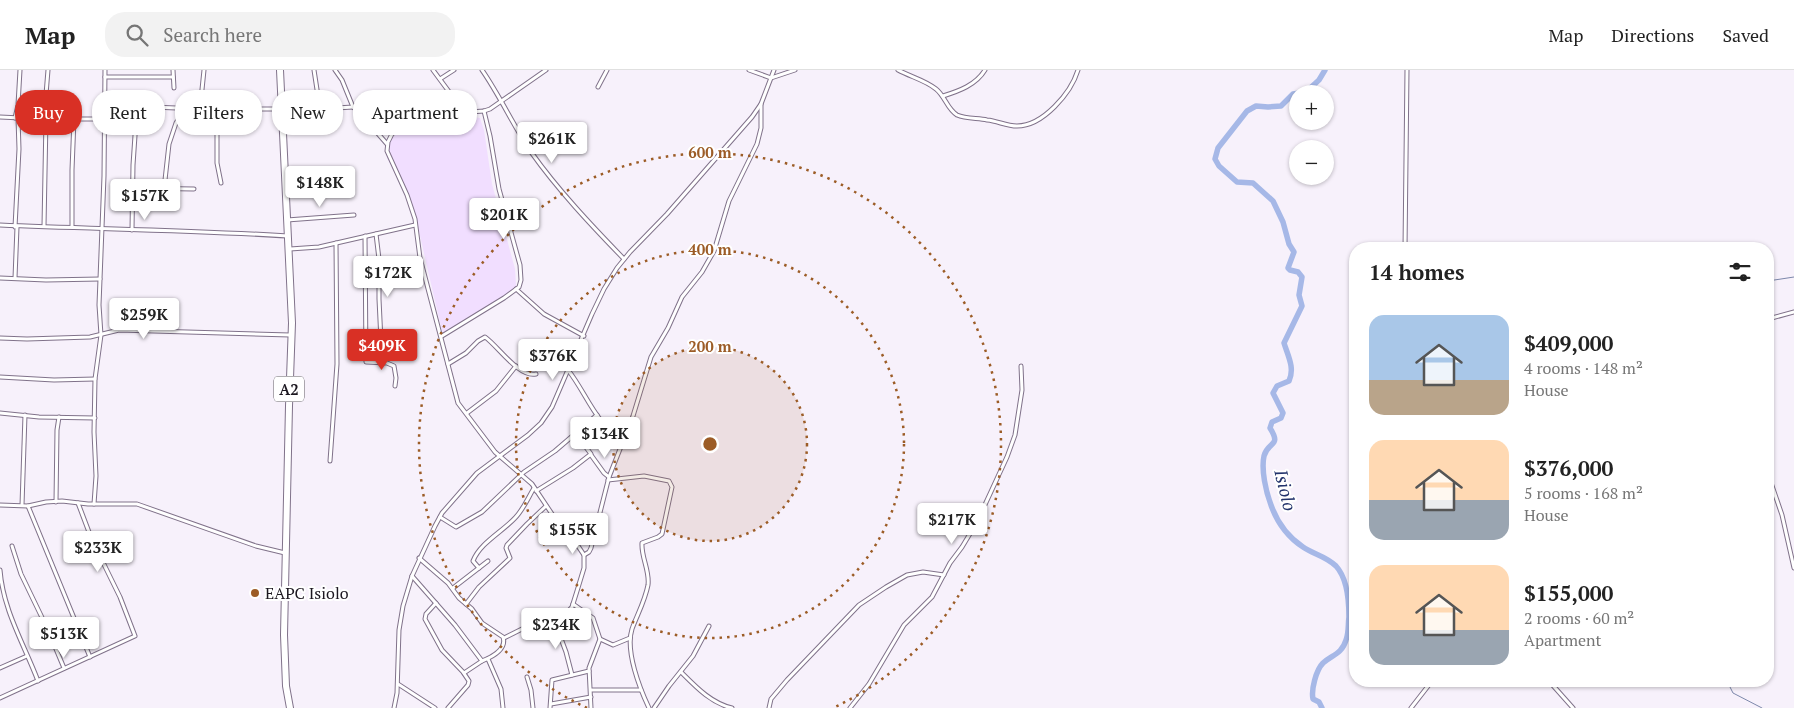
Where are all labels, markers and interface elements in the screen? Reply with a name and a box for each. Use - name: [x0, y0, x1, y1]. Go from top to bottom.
- search box: [105, 12, 455, 57]
- text: Map: [25, 19, 75, 51]
- icon: search: [123, 21, 151, 49]
- text: Search here: [163, 22, 262, 47]
- text: Map: [1548, 23, 1583, 47]
- text: Directions: [1611, 23, 1694, 47]
- text: Saved: [1722, 23, 1769, 47]
- map controls: [1289, 85, 1334, 185]
- button: +: [1289, 85, 1334, 130]
- chip: Buy: [15, 90, 82, 135]
- chip: Rent: [92, 90, 165, 135]
- chip: Filters: [175, 90, 262, 135]
- chip: New: [272, 90, 343, 135]
- chip: Apartment: [353, 90, 477, 135]
- pin: $261K: [517, 122, 587, 164]
- text: $261K: [528, 127, 576, 149]
- button: −: [1289, 140, 1334, 185]
- text: 600 m: [688, 142, 732, 162]
- pin: $148K: [285, 166, 355, 208]
- text: $148K: [296, 171, 344, 193]
- pin: $157K: [110, 178, 180, 221]
- text: $157K: [121, 184, 169, 206]
- pin: $201K: [469, 198, 539, 240]
- text: $201K: [480, 203, 528, 225]
- text: 400 m: [688, 239, 732, 259]
- pin: $172K: [353, 256, 423, 298]
- text: 14 homes: [1369, 258, 1465, 286]
- icon: filters: [1726, 258, 1754, 286]
- text: $172K: [364, 261, 412, 283]
- pin: $259K: [109, 298, 179, 340]
- text: $259K: [120, 303, 168, 325]
- pin: $409K: [347, 328, 417, 371]
- text: $409,000: [1524, 329, 1613, 357]
- text: $409K: [358, 334, 406, 356]
- icon: home: [1409, 335, 1469, 395]
- text: 200 m: [688, 336, 732, 356]
- pin: $376K: [518, 338, 588, 381]
- text: $376K: [529, 344, 577, 366]
- text: 4 rooms · 148 m²: [1524, 357, 1643, 379]
- road number: A2: [274, 376, 304, 402]
- text: House: [1524, 379, 1569, 401]
- pin: $134K: [570, 416, 640, 459]
- text: $134K: [581, 422, 629, 444]
- centre of rings: [701, 435, 719, 453]
- text: $376,000: [1524, 454, 1613, 482]
- icon: home: [1409, 460, 1469, 520]
- water label: Isiolo: [1269, 466, 1303, 513]
- text: 5 rooms · 168 m²: [1524, 482, 1643, 504]
- pin: $217K: [917, 502, 987, 545]
- text: House: [1524, 504, 1569, 526]
- text: $217K: [928, 508, 976, 530]
- pin: $155K: [538, 512, 608, 555]
- text: $155K: [549, 518, 597, 540]
- pin: $233K: [63, 530, 133, 573]
- text: $233K: [74, 536, 122, 558]
- text: $155,000: [1524, 579, 1613, 607]
- place label: EAPC Isiolo: [265, 582, 349, 604]
- icon: home: [1409, 585, 1469, 645]
- marker: EAPC Isiolo: [249, 587, 261, 599]
- text: 2 rooms · 60 m²: [1524, 607, 1634, 629]
- pin: $234K: [521, 608, 591, 650]
- text: $234K: [532, 613, 580, 635]
- pin: $513K: [29, 616, 99, 659]
- text: $513K: [40, 622, 88, 644]
- text: Apartment: [1524, 629, 1601, 651]

